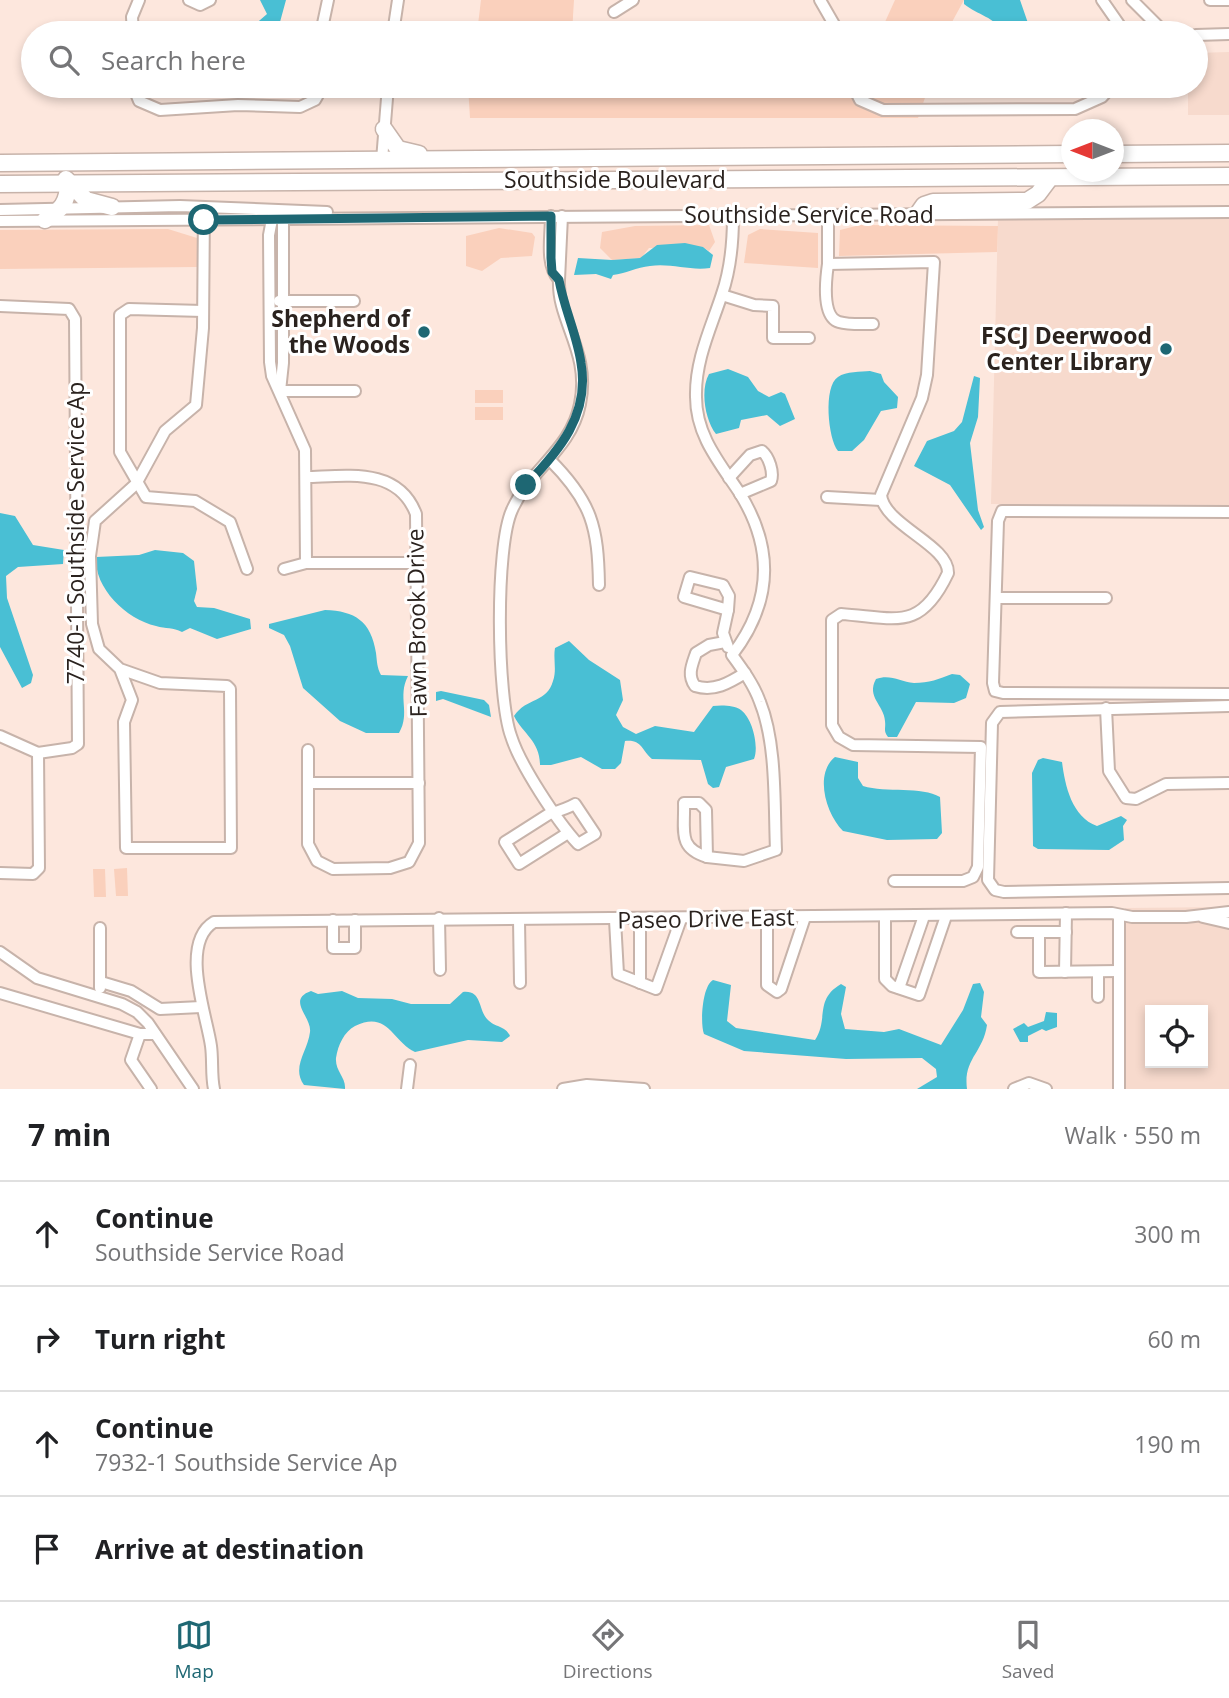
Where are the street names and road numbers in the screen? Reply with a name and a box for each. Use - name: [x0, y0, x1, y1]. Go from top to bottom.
- street label: Southside Boulevard: [504, 163, 726, 195]
- street label: Southside Service Road: [684, 198, 934, 230]
- street label: 7740-1 Southside Service Ap: [59, 382, 91, 684]
- street label: Fawn Brook Drive: [398, 528, 434, 718]
- street label: Paseo Drive East: [617, 900, 795, 936]

